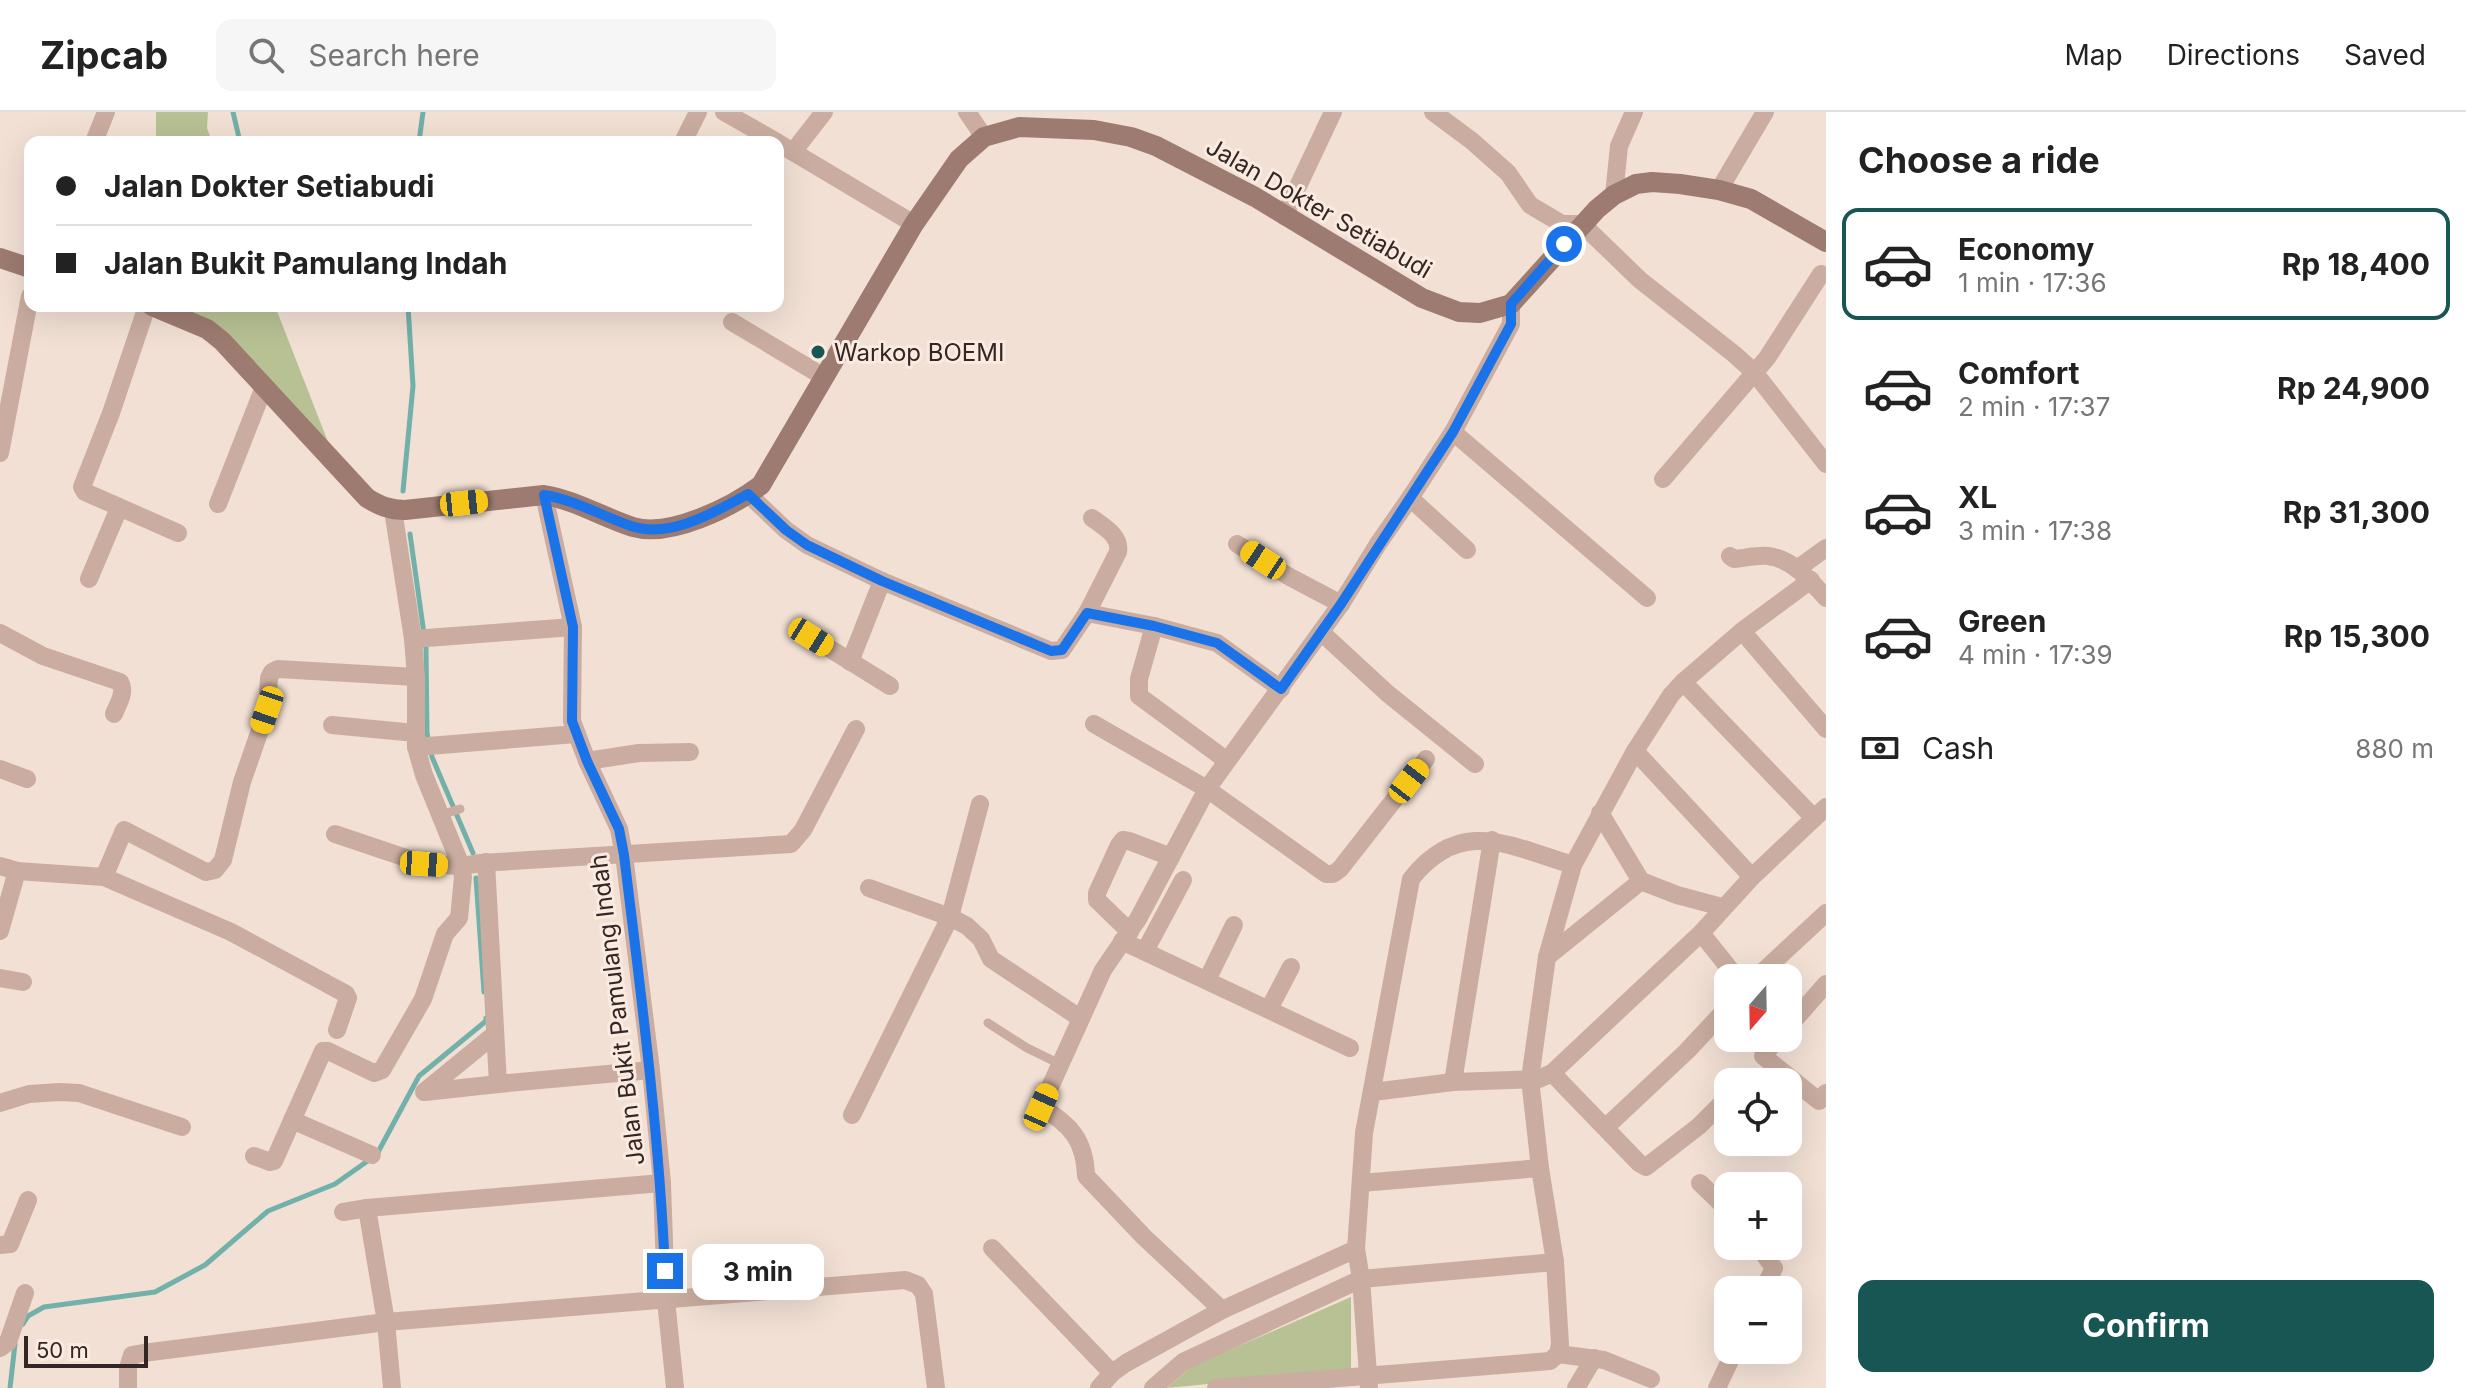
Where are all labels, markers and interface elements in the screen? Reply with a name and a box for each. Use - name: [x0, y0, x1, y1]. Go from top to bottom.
- search box: [216, 19, 776, 91]
- text: Zipcab: [40, 32, 168, 78]
- icon: search: [244, 33, 288, 77]
- text: Search here: [308, 37, 480, 73]
- text: Map: [2064, 38, 2123, 72]
- text: Directions: [2167, 38, 2300, 72]
- text: Saved: [2344, 38, 2426, 72]
- street label: Jalan Dokter Setiabudi: [1201, 132, 1437, 284]
- text: Choose a ride: [1858, 138, 2100, 182]
- text: Jalan Dokter Setiabudi: [104, 168, 434, 204]
- route start: [1546, 226, 1582, 262]
- icon: car: [1862, 228, 1934, 300]
- text: Economy: [1958, 231, 2094, 267]
- text: Jalan Bukit Pamulang Indah: [104, 245, 507, 281]
- text: Rp 18,400: [2282, 246, 2430, 282]
- text: 1 min · 17:36: [1958, 267, 2107, 298]
- place label: Warkop BOEMI: [834, 338, 1004, 367]
- marker: Warkop BOEMI: [809, 343, 827, 361]
- icon: car: [1862, 352, 1934, 424]
- text: Comfort: [1958, 355, 2079, 391]
- text: Rp 24,900: [2277, 370, 2430, 406]
- text: 2 min · 17:37: [1958, 391, 2110, 422]
- icon: car: [1862, 476, 1934, 548]
- text: XL: [1958, 479, 1997, 515]
- car: [439, 489, 489, 517]
- text: Rp 31,300: [2283, 494, 2430, 530]
- text: 3 min · 17:38: [1958, 515, 2112, 546]
- car: [1236, 537, 1290, 583]
- icon: car: [1862, 600, 1934, 672]
- text: Green: [1958, 603, 2046, 639]
- car: [784, 614, 838, 660]
- text: Rp 15,300: [2284, 618, 2430, 654]
- text: 4 min · 17:39: [1958, 639, 2113, 670]
- car: [248, 683, 286, 737]
- icon: cash: [1858, 726, 1902, 770]
- text: Cash: [1922, 730, 1994, 766]
- text: 880 m: [2355, 733, 2434, 764]
- car: [1385, 755, 1433, 807]
- car: [399, 850, 449, 878]
- street label: Jalan Bukit Pamulang Indah: [584, 853, 650, 1167]
- north arrow: [1714, 964, 1802, 1052]
- map controls: [1714, 964, 1802, 1364]
- button: locate: [1714, 1068, 1802, 1156]
- car: [1020, 1080, 1062, 1134]
- button: +: [1714, 1172, 1802, 1260]
- callout: 3 min: [693, 1243, 825, 1299]
- route end: [647, 1253, 683, 1289]
- text: 3 min: [723, 1256, 793, 1287]
- button: −: [1714, 1276, 1802, 1364]
- button: Confirm: [1858, 1280, 2434, 1372]
- scale bar: [24, 1332, 148, 1368]
- text: 50 m: [36, 1337, 89, 1363]

